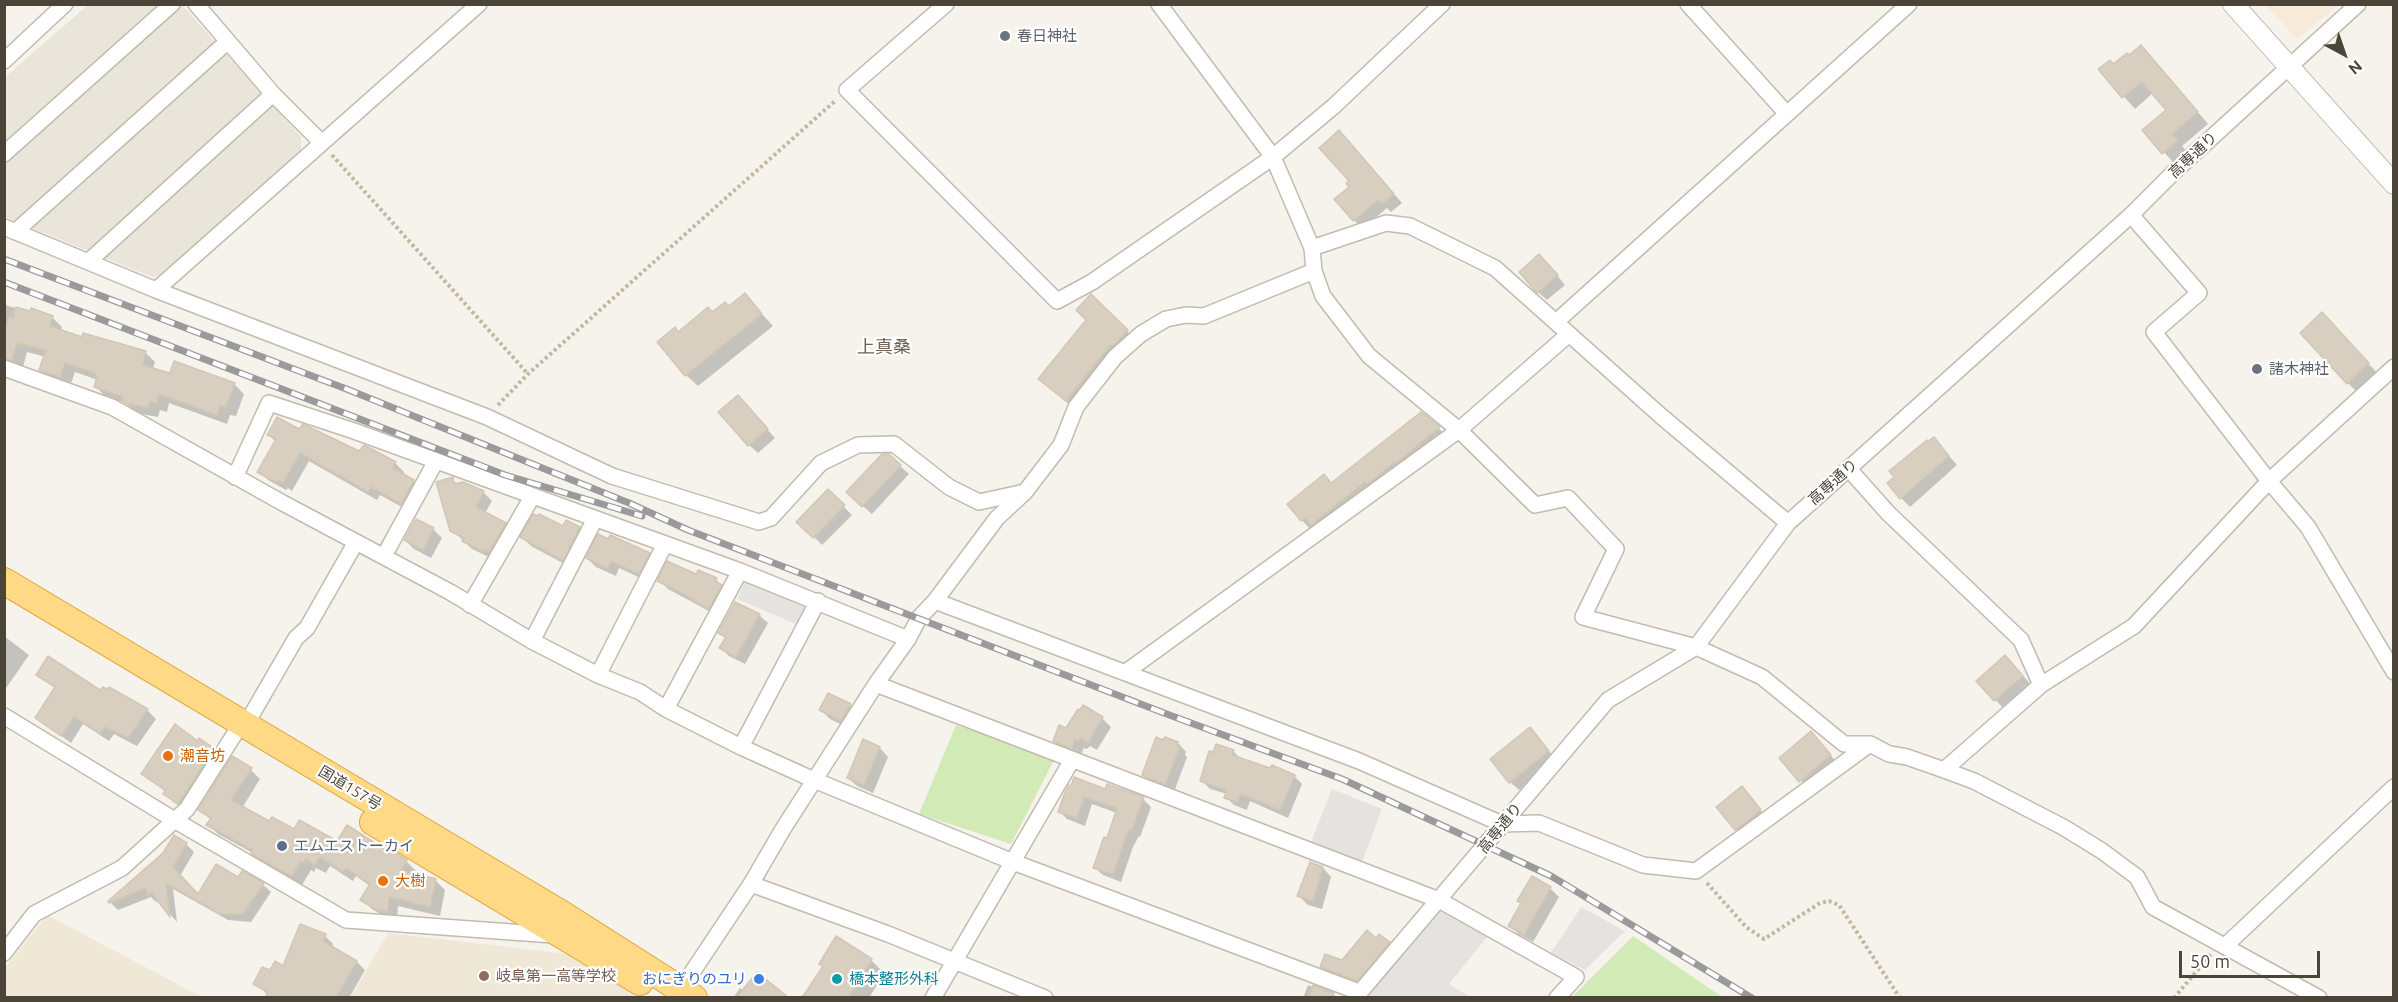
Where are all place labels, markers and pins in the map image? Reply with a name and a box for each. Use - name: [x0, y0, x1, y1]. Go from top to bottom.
- place label: 春日神社: [1017, 27, 1077, 45]
- marker: 春日神社: [998, 29, 1012, 43]
- place label: 諸木神社: [2269, 360, 2329, 378]
- marker: 諸木神社: [2250, 362, 2264, 376]
- place label: 潮音坊: [180, 747, 225, 765]
- marker: 潮音坊: [161, 749, 175, 763]
- place label: エムエストーカイ: [294, 837, 414, 855]
- marker: エムエストーカイ: [275, 839, 289, 853]
- place label: 大樹: [395, 872, 425, 890]
- marker: 大樹: [376, 874, 390, 888]
- place label: 岐阜第一高等学校: [496, 967, 616, 985]
- marker: 岐阜第一高等学校: [477, 969, 491, 983]
- place label: おにぎりのユリ: [642, 970, 747, 988]
- place label: 橋本整形外科: [849, 970, 939, 988]
- marker: おにぎりのユリ: [752, 972, 766, 986]
- marker: 橋本整形外科: [830, 972, 844, 986]

